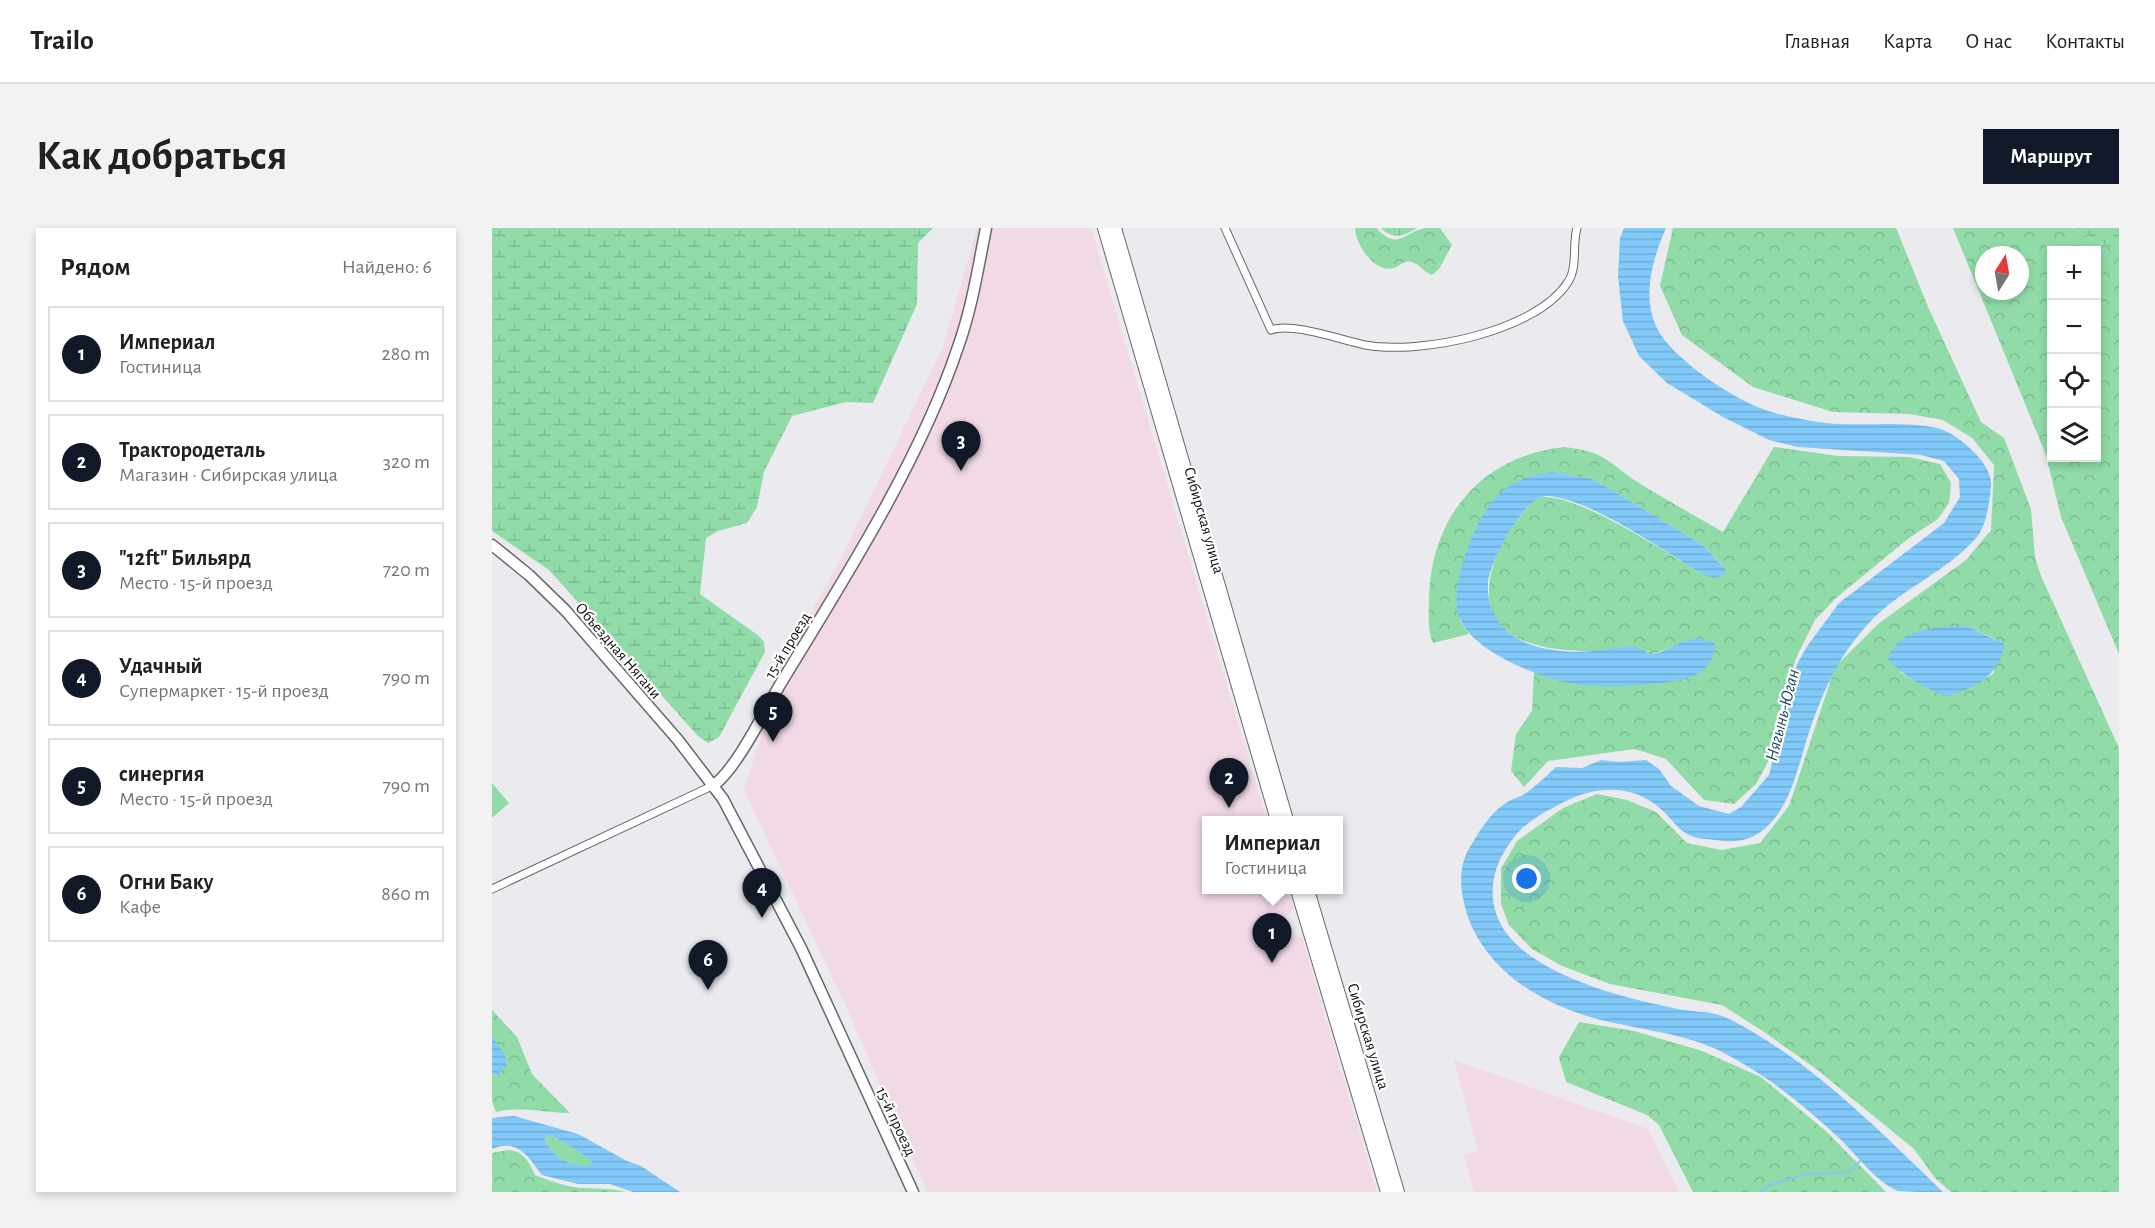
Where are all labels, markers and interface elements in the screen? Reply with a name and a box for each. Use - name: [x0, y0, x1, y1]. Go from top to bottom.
- text: Trailo: [30, 27, 94, 55]
- text: Главная: [1784, 31, 1850, 52]
- text: Карта: [1883, 31, 1932, 52]
- text: О нас: [1965, 31, 2012, 52]
- text: Контакты: [2045, 31, 2125, 52]
- button: Маршрут: [1983, 129, 2119, 184]
- text: Как добраться: [36, 135, 287, 177]
- north arrow: [1975, 246, 2029, 300]
- map controls: [2047, 246, 2101, 462]
- button: +: [2047, 246, 2101, 300]
- text: Рядом: [60, 254, 131, 280]
- text: Найдено: 6: [342, 257, 432, 277]
- button: −: [2047, 300, 2101, 354]
- text: Империал: [119, 331, 215, 353]
- text: 1: [78, 344, 85, 364]
- text: 280 m: [382, 344, 430, 364]
- button: locate: [2047, 354, 2101, 408]
- text: Гостиница: [119, 357, 202, 377]
- button: layers: [2047, 408, 2101, 462]
- pin: 3: [942, 422, 980, 471]
- text: Трактородеталь: [119, 439, 265, 461]
- text: 2: [77, 452, 86, 472]
- text: 320 m: [383, 452, 430, 472]
- text: Магазин · Сибирская улица: [119, 465, 338, 485]
- street label: Сибирская улица: [1180, 465, 1227, 576]
- text: "12ft" Бильярд: [119, 547, 251, 569]
- text: 3: [77, 560, 86, 580]
- text: 720 m: [383, 560, 430, 580]
- text: Место · 15-й проезд: [119, 573, 273, 593]
- street label: Объездная Нягани: [572, 600, 664, 702]
- street label: 15-й проезд: [762, 610, 814, 681]
- text: Удачный: [119, 655, 203, 677]
- text: 4: [76, 668, 87, 688]
- text: 790 m: [382, 668, 430, 688]
- water label: Нягынь-Юган: [1763, 668, 1803, 763]
- text: Супермаркет · 15-й проезд: [119, 681, 329, 701]
- pin: 5: [754, 692, 792, 742]
- pin: 2: [1210, 758, 1248, 808]
- text: синергия: [119, 763, 204, 785]
- text: 5: [77, 776, 86, 796]
- text: 790 m: [382, 776, 430, 796]
- text: Место · 15-й проезд: [119, 789, 273, 809]
- popup: [1202, 816, 1343, 894]
- text: Империал: [1224, 832, 1321, 854]
- text: Гостиница: [1224, 858, 1307, 878]
- your location: [1512, 864, 1541, 893]
- pin: 4: [742, 868, 782, 918]
- text: Огни Баку: [119, 871, 214, 893]
- text: 6: [77, 884, 86, 904]
- text: 860 m: [381, 884, 430, 904]
- text: Кафе: [119, 897, 161, 917]
- pin: 1: [1252, 914, 1292, 963]
- pin: 6: [688, 940, 728, 990]
- street label: Сибирская улица: [1343, 981, 1392, 1092]
- street label: 15-й проезд: [873, 1084, 919, 1158]

